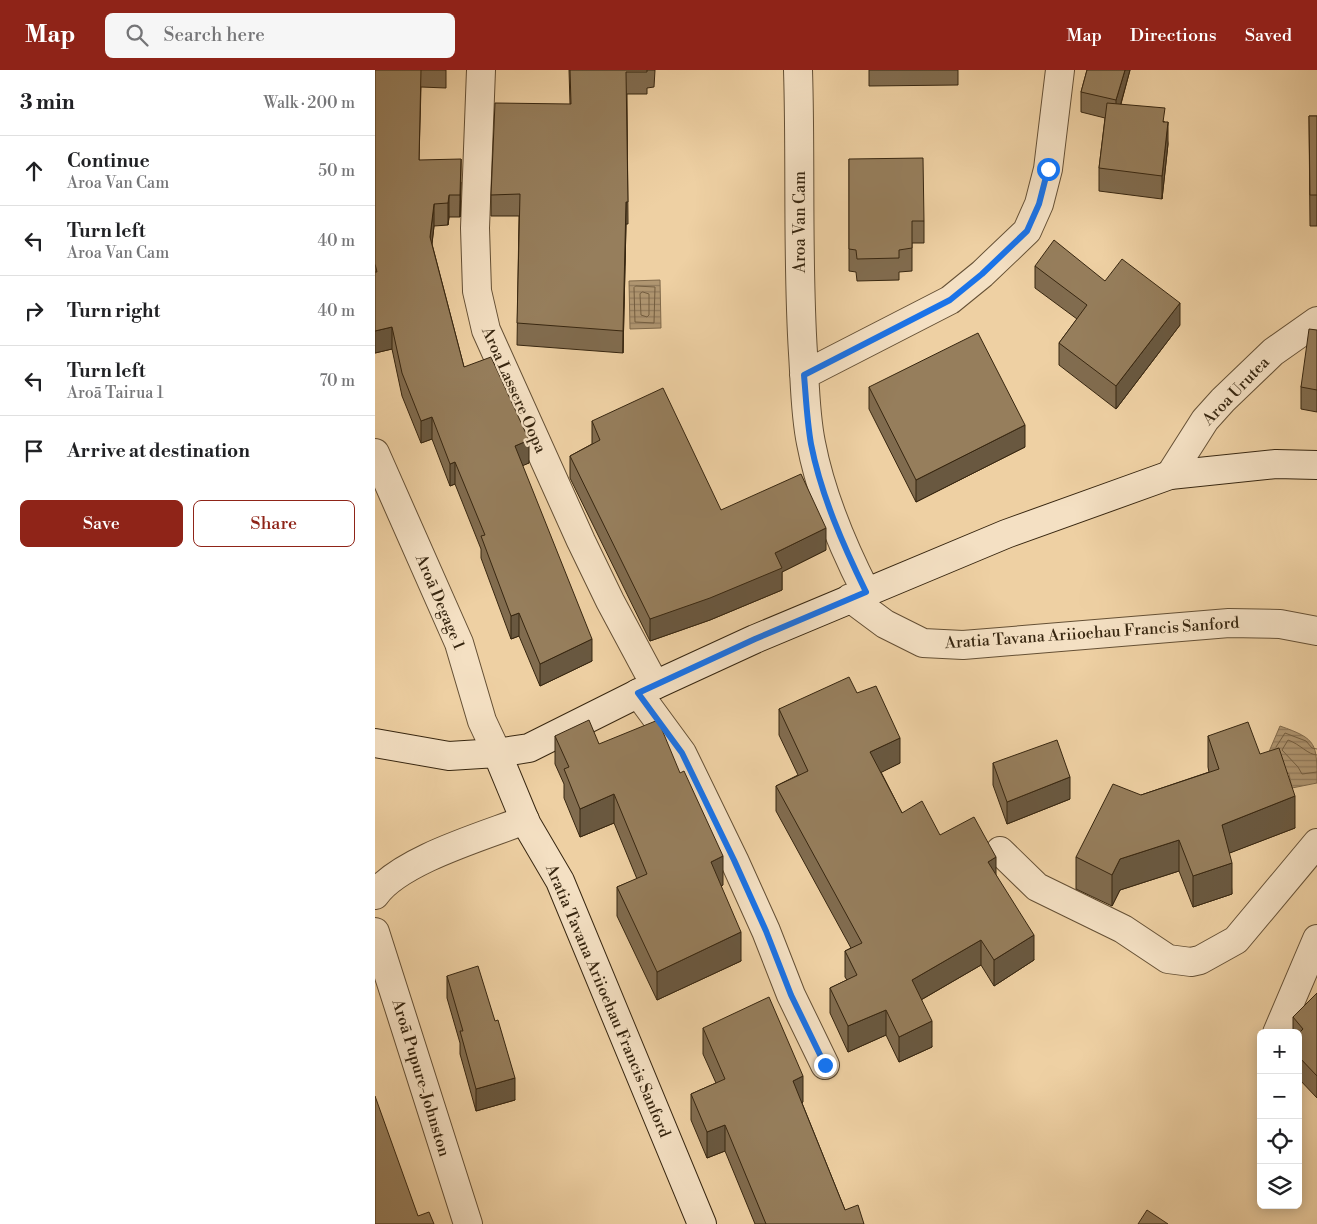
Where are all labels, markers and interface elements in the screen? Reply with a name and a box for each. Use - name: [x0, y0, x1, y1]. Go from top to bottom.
- search box: [105, 13, 455, 58]
- text: Map: [25, 20, 75, 50]
- icon: search: [123, 21, 151, 49]
- text: Search here: [163, 23, 265, 47]
- text: Map: [1066, 24, 1102, 47]
- text: Directions: [1130, 24, 1217, 47]
- text: Saved: [1245, 24, 1292, 47]
- text: 3 min: [20, 90, 75, 116]
- text: Walk · 200 m: [263, 93, 355, 113]
- text: Continue: [67, 149, 150, 173]
- icon: ahead: [20, 157, 48, 185]
- route start: [1037, 158, 1060, 181]
- text: 50 m: [318, 161, 355, 181]
- street label: Aroa Van Cam: [790, 171, 810, 274]
- text: Aroa Van Cam: [67, 173, 169, 193]
- text: Turn left: [67, 219, 146, 243]
- icon: left: [20, 227, 48, 255]
- text: 40 m: [318, 231, 355, 251]
- text: Aroa Van Cam: [67, 243, 169, 263]
- icon: right: [20, 297, 48, 325]
- text: Turn right: [67, 299, 160, 323]
- text: 40 m: [318, 301, 355, 321]
- street label: Aroa Lassere Oopa: [477, 323, 551, 457]
- street label: Aroa Urutea: [1198, 352, 1274, 430]
- text: Turn left: [67, 359, 146, 383]
- icon: left: [20, 367, 48, 395]
- text: 70 m: [319, 371, 355, 391]
- text: Aroā Tairua 1: [67, 383, 164, 403]
- icon: arrive: [20, 437, 48, 465]
- text: Arrive at destination: [67, 439, 250, 463]
- button: Save: [20, 500, 183, 547]
- button: Share: [193, 500, 355, 547]
- street label: Aroā Degage 1: [411, 551, 469, 653]
- street label: Aratia Tavana Ariioehau Francis Sanford: [943, 613, 1240, 653]
- street label: Aratia Tavana Ariioehau Francis Sanford: [541, 860, 675, 1141]
- street label: Aroā Pupure-Johnston: [387, 996, 455, 1160]
- map controls: [1257, 1029, 1302, 1209]
- button: +: [1257, 1029, 1302, 1074]
- route end: [814, 1054, 837, 1077]
- button: −: [1257, 1074, 1302, 1119]
- button: locate: [1257, 1119, 1302, 1164]
- button: layers: [1257, 1164, 1302, 1209]

